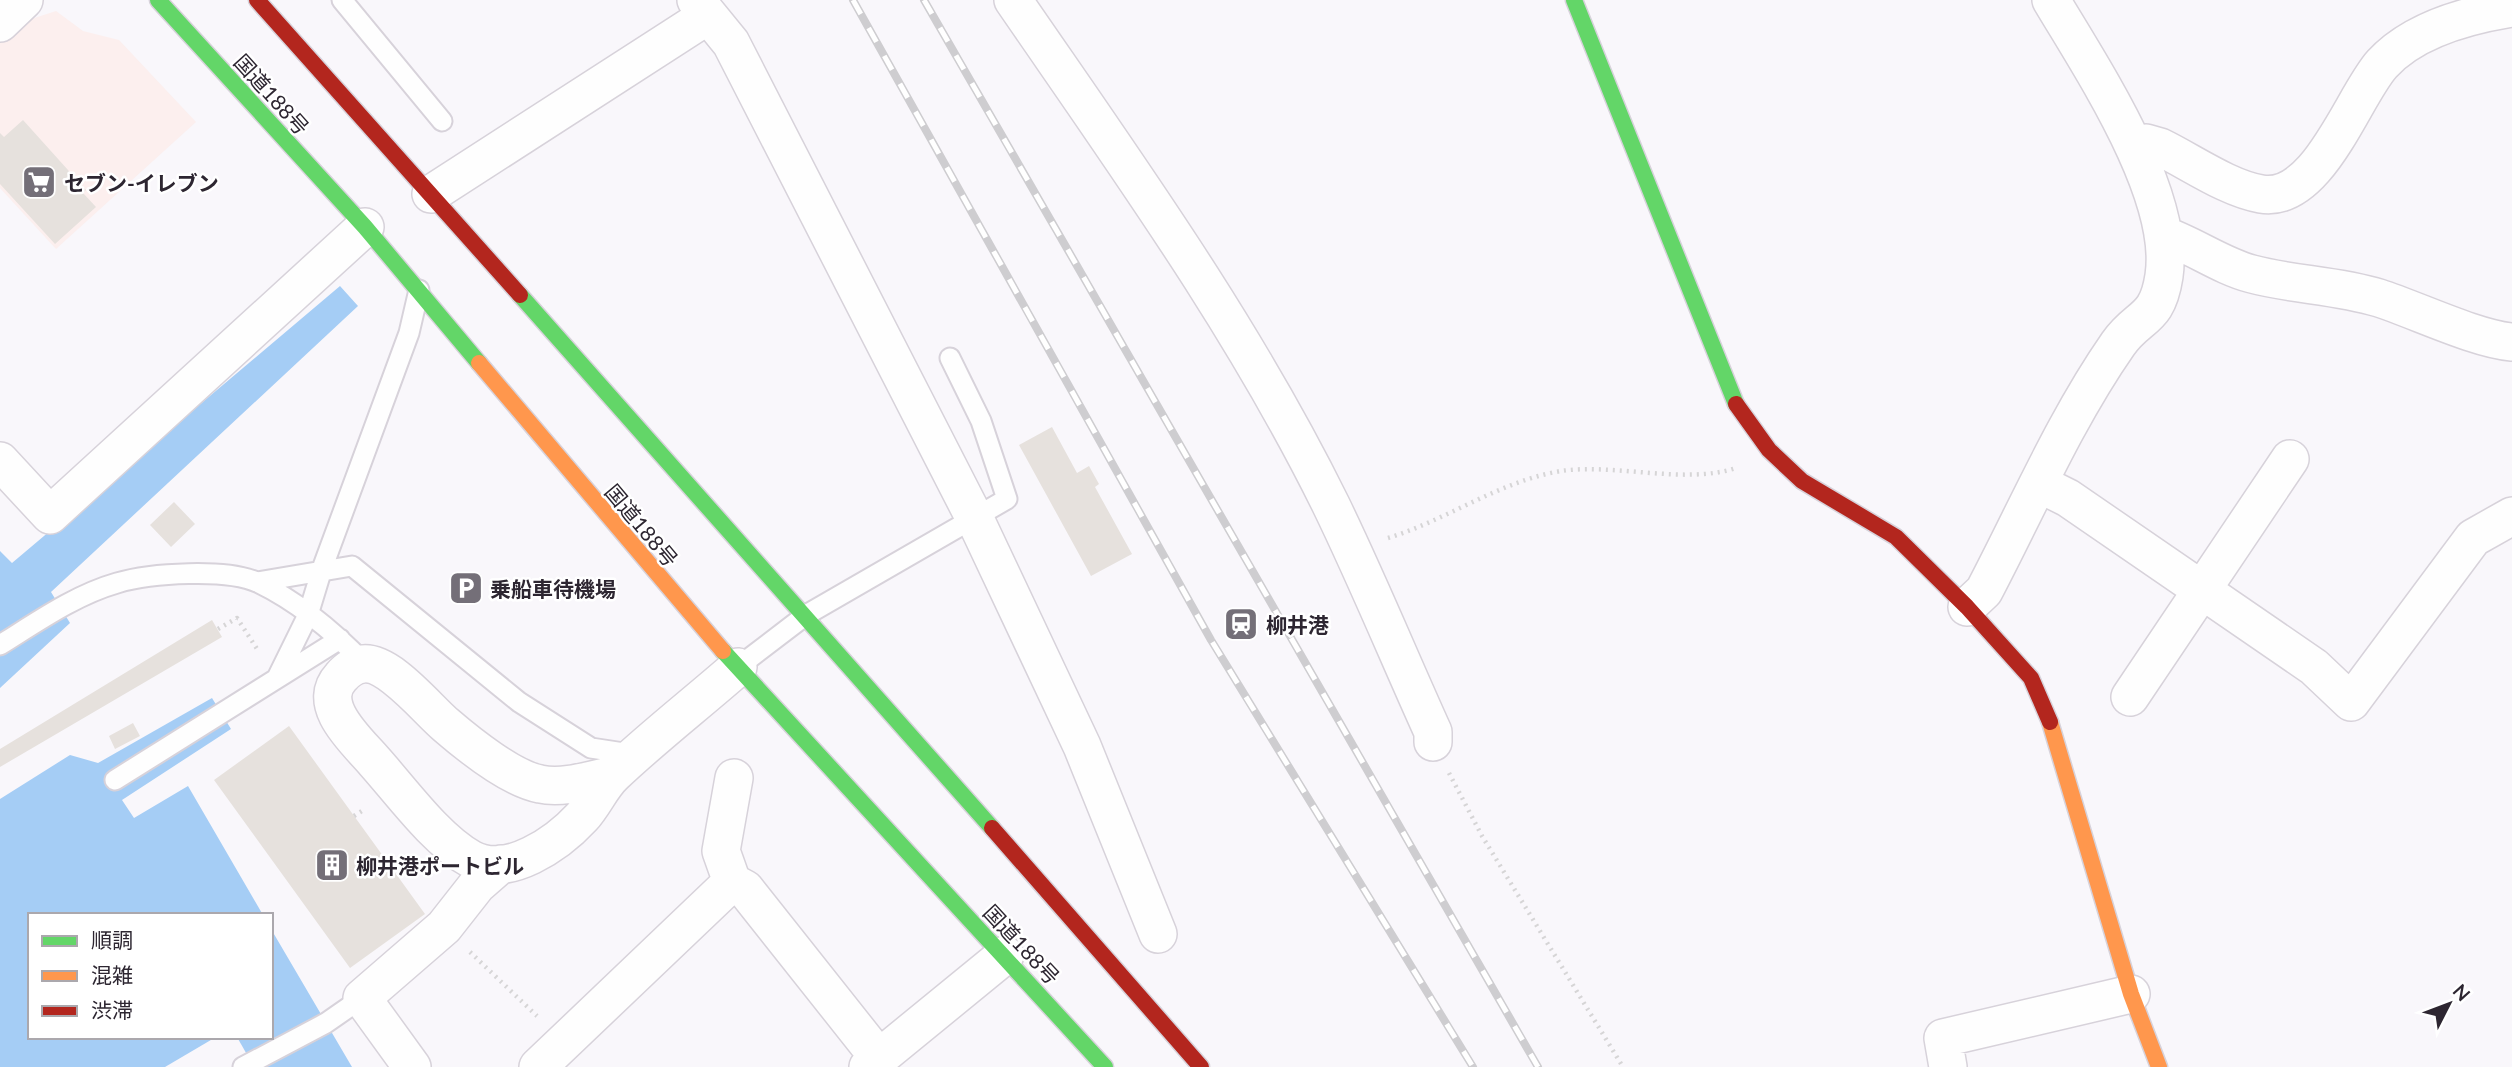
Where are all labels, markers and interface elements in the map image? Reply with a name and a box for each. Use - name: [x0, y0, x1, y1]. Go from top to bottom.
- street label: 国道188号: [229, 49, 315, 139]
- supermarket icon: セブン-イレブン: [20, 163, 58, 201]
- place label: セブン-イレブン: [64, 170, 219, 195]
- street label: 国道188号: [600, 479, 684, 571]
- parking icon: 乗船車待機場: [447, 569, 485, 607]
- place label: 乗船車待機場: [490, 576, 616, 601]
- station icon: 柳井港: [1222, 605, 1260, 643]
- place label: 柳井港: [1266, 612, 1329, 637]
- building icon: 柳井港ポートビル: [313, 846, 351, 884]
- place label: 柳井港ポートビル: [356, 853, 524, 878]
- street label: 国道188号: [979, 899, 1065, 989]
- legend: [28, 913, 273, 1039]
- text: 順調: [91, 927, 133, 952]
- text: 混雑: [91, 962, 133, 987]
- north arrow: [2414, 969, 2484, 1039]
- text: N: [2449, 979, 2475, 1005]
- text: 渋滞: [91, 997, 133, 1022]

